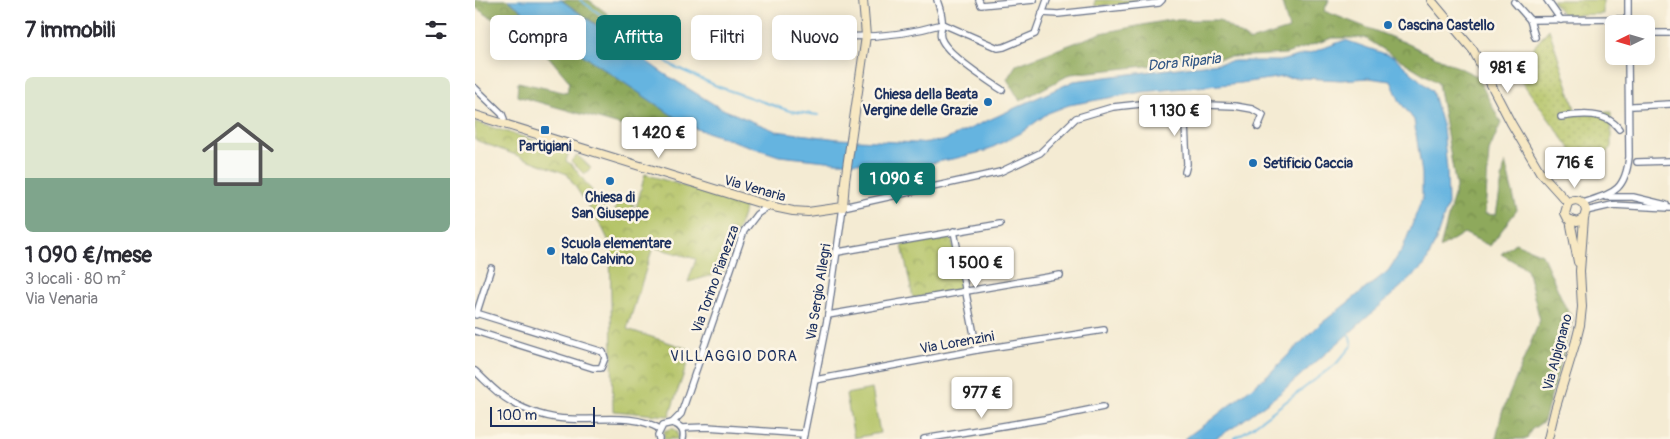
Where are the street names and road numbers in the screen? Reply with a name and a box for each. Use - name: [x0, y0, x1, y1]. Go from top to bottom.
- street label: Via Venaria: [722, 172, 788, 205]
- street label: Via Torino Pianezza: [688, 223, 743, 335]
- street label: Via Sergio Allegri: [802, 242, 835, 342]
- street label: Via Alpignano: [1539, 311, 1576, 392]
- street label: Via Lorenzini: [919, 328, 996, 357]

